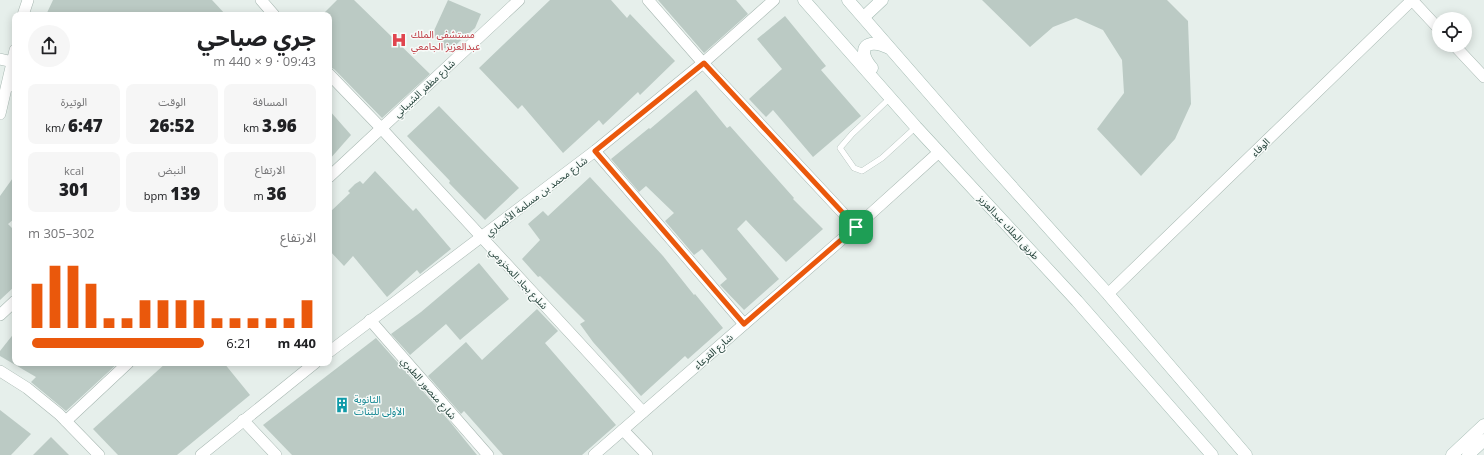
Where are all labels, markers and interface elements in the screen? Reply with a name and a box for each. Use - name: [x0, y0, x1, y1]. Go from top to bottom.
- map controls: [1432, 12, 1472, 52]
- button: locate: [1432, 12, 1472, 52]
- text: جري صباحي: [197, 22, 316, 52]
- button: share: [28, 25, 70, 67]
- place label: مستشفى الملك عبدالعزيز الجامعي: [411, 27, 480, 54]
- hospital icon: مستشفى الملك عبدالعزيز الجامعي: [390, 31, 408, 49]
- text: 09:43 · 9 × 440 m: [213, 52, 316, 70]
- street label: شارع مظفر الشيباني: [390, 56, 459, 121]
- text: الوتيرة: [61, 94, 87, 109]
- text: الوقت: [158, 94, 186, 109]
- text: المسافة: [253, 94, 287, 109]
- text: 6:47: [68, 114, 103, 137]
- text: 26:52: [150, 114, 194, 137]
- text: 3.96: [262, 114, 297, 137]
- text: /km: [45, 120, 68, 135]
- text: km: [243, 120, 262, 135]
- street label: الوفاء: [1248, 135, 1272, 159]
- street label: شارع محمد بن مسلمة الأنصاري: [482, 153, 591, 240]
- text: النبض: [158, 162, 186, 177]
- text: الارتفاع: [255, 162, 285, 177]
- text: kcal: [64, 163, 84, 178]
- text: 301: [59, 178, 89, 201]
- text: 139: [170, 182, 200, 205]
- text: 36: [267, 182, 286, 205]
- text: bpm: [144, 188, 170, 203]
- text: m: [254, 188, 267, 203]
- street label: طريق الملك عبدالعزيز: [974, 191, 1043, 263]
- pin: [839, 210, 873, 244]
- icon: arrive: [845, 216, 867, 238]
- text: 302–305 m: [28, 224, 95, 242]
- text: الارتفاع: [280, 228, 316, 246]
- street label: شلرع بجاد المخزومي: [486, 244, 551, 313]
- street label: شارع القرعاء: [690, 330, 736, 373]
- text: 6:21: [226, 334, 252, 352]
- text: 440 m: [278, 334, 316, 352]
- street label: شارع منصور الطبري: [397, 354, 460, 423]
- place label: الثانوية الأولى للبنات: [354, 392, 405, 418]
- building icon: الثانوية الأولى للبنات: [333, 396, 351, 414]

